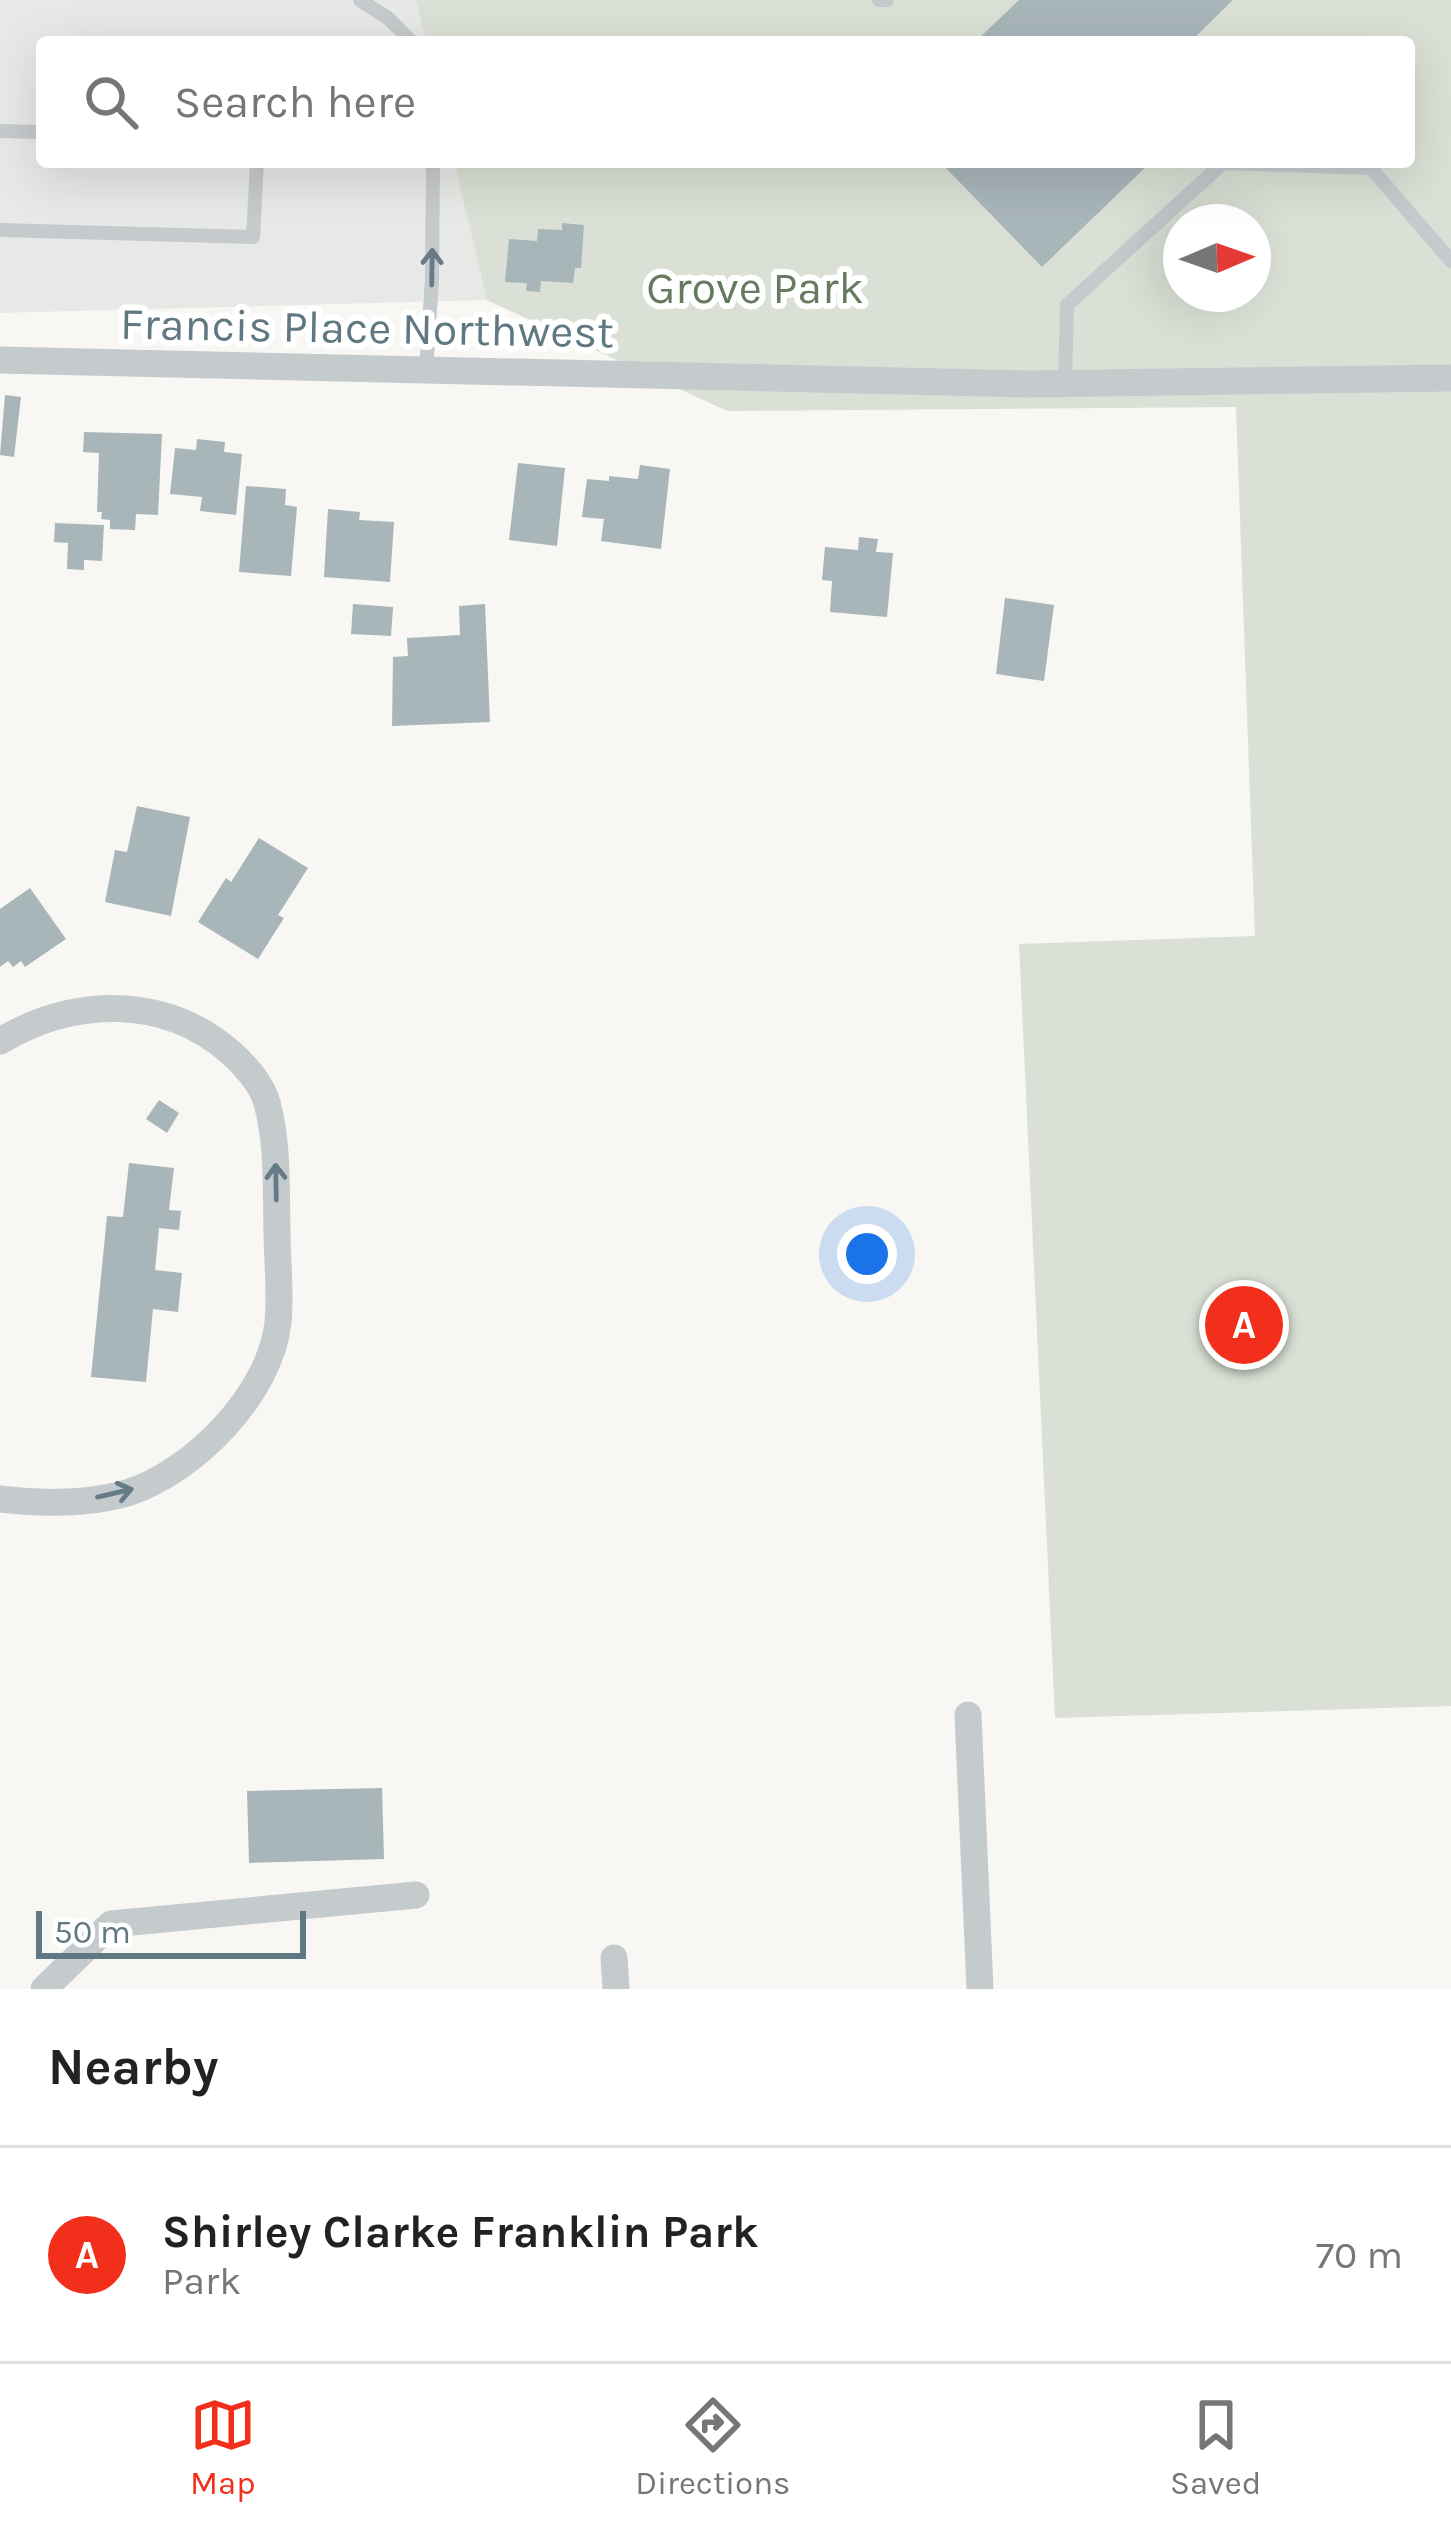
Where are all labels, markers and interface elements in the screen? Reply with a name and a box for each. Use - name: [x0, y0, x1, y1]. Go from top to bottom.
- search box: [36, 36, 1415, 168]
- icon: search: [78, 69, 144, 135]
- text: Search here: [174, 76, 416, 128]
- north arrow: [1163, 204, 1271, 312]
- one-way arrow: [420, 248, 443, 287]
- park label: Grove Park: [646, 262, 864, 314]
- street label: Francis Place Northwest: [120, 298, 614, 358]
- one-way arrow: [265, 1163, 287, 1202]
- your location: [837, 1224, 897, 1284]
- pin: A: [1205, 1280, 1283, 1370]
- one-way arrow: [96, 1481, 134, 1504]
- scale bar: [36, 1905, 306, 1958]
- text: 50 m: [54, 1913, 131, 1951]
- text: Nearby: [48, 2037, 218, 2097]
- text: Shirley Clarke Franklin Park: [162, 2206, 759, 2258]
- text: A: [75, 2232, 99, 2278]
- text: 70 m: [1316, 2232, 1403, 2278]
- text: Park: [162, 2258, 241, 2304]
- tab: Map: [190, 2392, 256, 2502]
- tab: Directions: [635, 2392, 790, 2502]
- tab: Saved: [1170, 2392, 1261, 2502]

